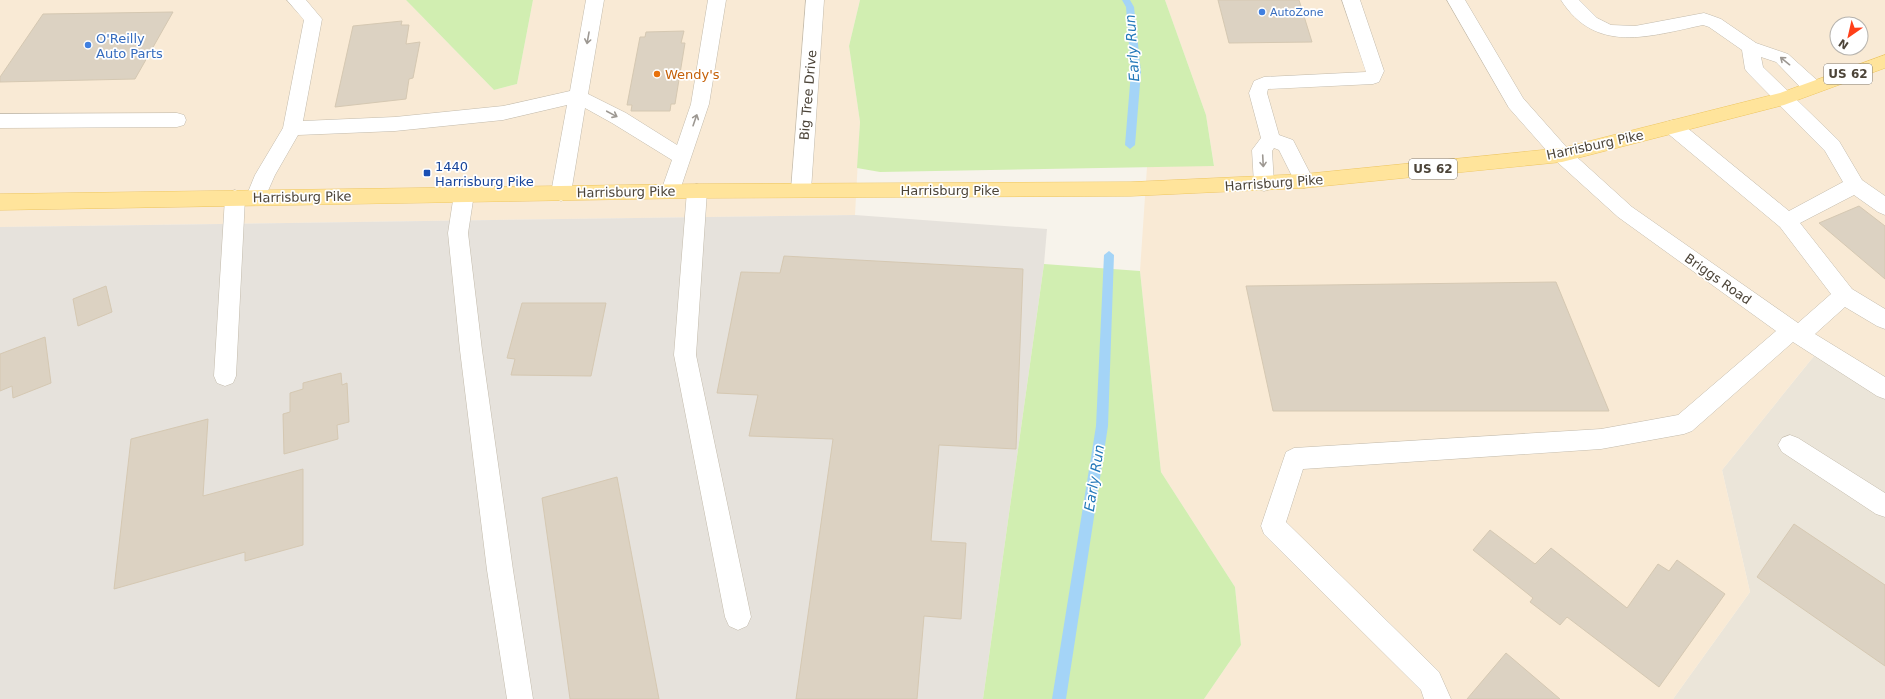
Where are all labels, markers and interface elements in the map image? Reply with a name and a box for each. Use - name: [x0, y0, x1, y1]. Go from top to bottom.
- place label: AutoZone: [1270, 6, 1324, 19]
- marker: AutoZone: [1257, 7, 1267, 17]
- water label: Early Run: [1122, 14, 1142, 82]
- north arrow: [1829, 16, 1869, 56]
- place label: O'Reilly Auto Parts: [96, 31, 163, 61]
- one-way arrow: [584, 31, 592, 44]
- text: N: [1836, 36, 1851, 52]
- marker: O'Reilly Auto Parts: [83, 40, 93, 50]
- street label: Big Tree Drive: [797, 49, 819, 141]
- one-way arrow: [1779, 57, 1790, 66]
- road number: US 62: [1824, 64, 1872, 84]
- place label: Wendy's: [665, 67, 720, 82]
- marker: Wendy's: [652, 69, 662, 79]
- one-way arrow: [606, 111, 618, 119]
- one-way arrow: [692, 113, 699, 126]
- street label: Harrisburg Pike: [1545, 127, 1645, 163]
- one-way arrow: [1259, 154, 1266, 167]
- place label: 1440 Harrisburg Pike: [435, 159, 534, 189]
- road number: US 62: [1409, 159, 1457, 179]
- marker: 1440 Harrisburg Pike: [422, 168, 432, 178]
- street label: Harrisburg Pike: [1224, 172, 1324, 194]
- street label: Harrisburg Pike: [901, 183, 999, 198]
- street label: Harrisburg Pike: [576, 184, 676, 200]
- street label: Harrisburg Pike: [252, 189, 352, 205]
- street label: Briggs Road: [1682, 251, 1754, 307]
- water label: Early Run: [1081, 444, 1107, 512]

